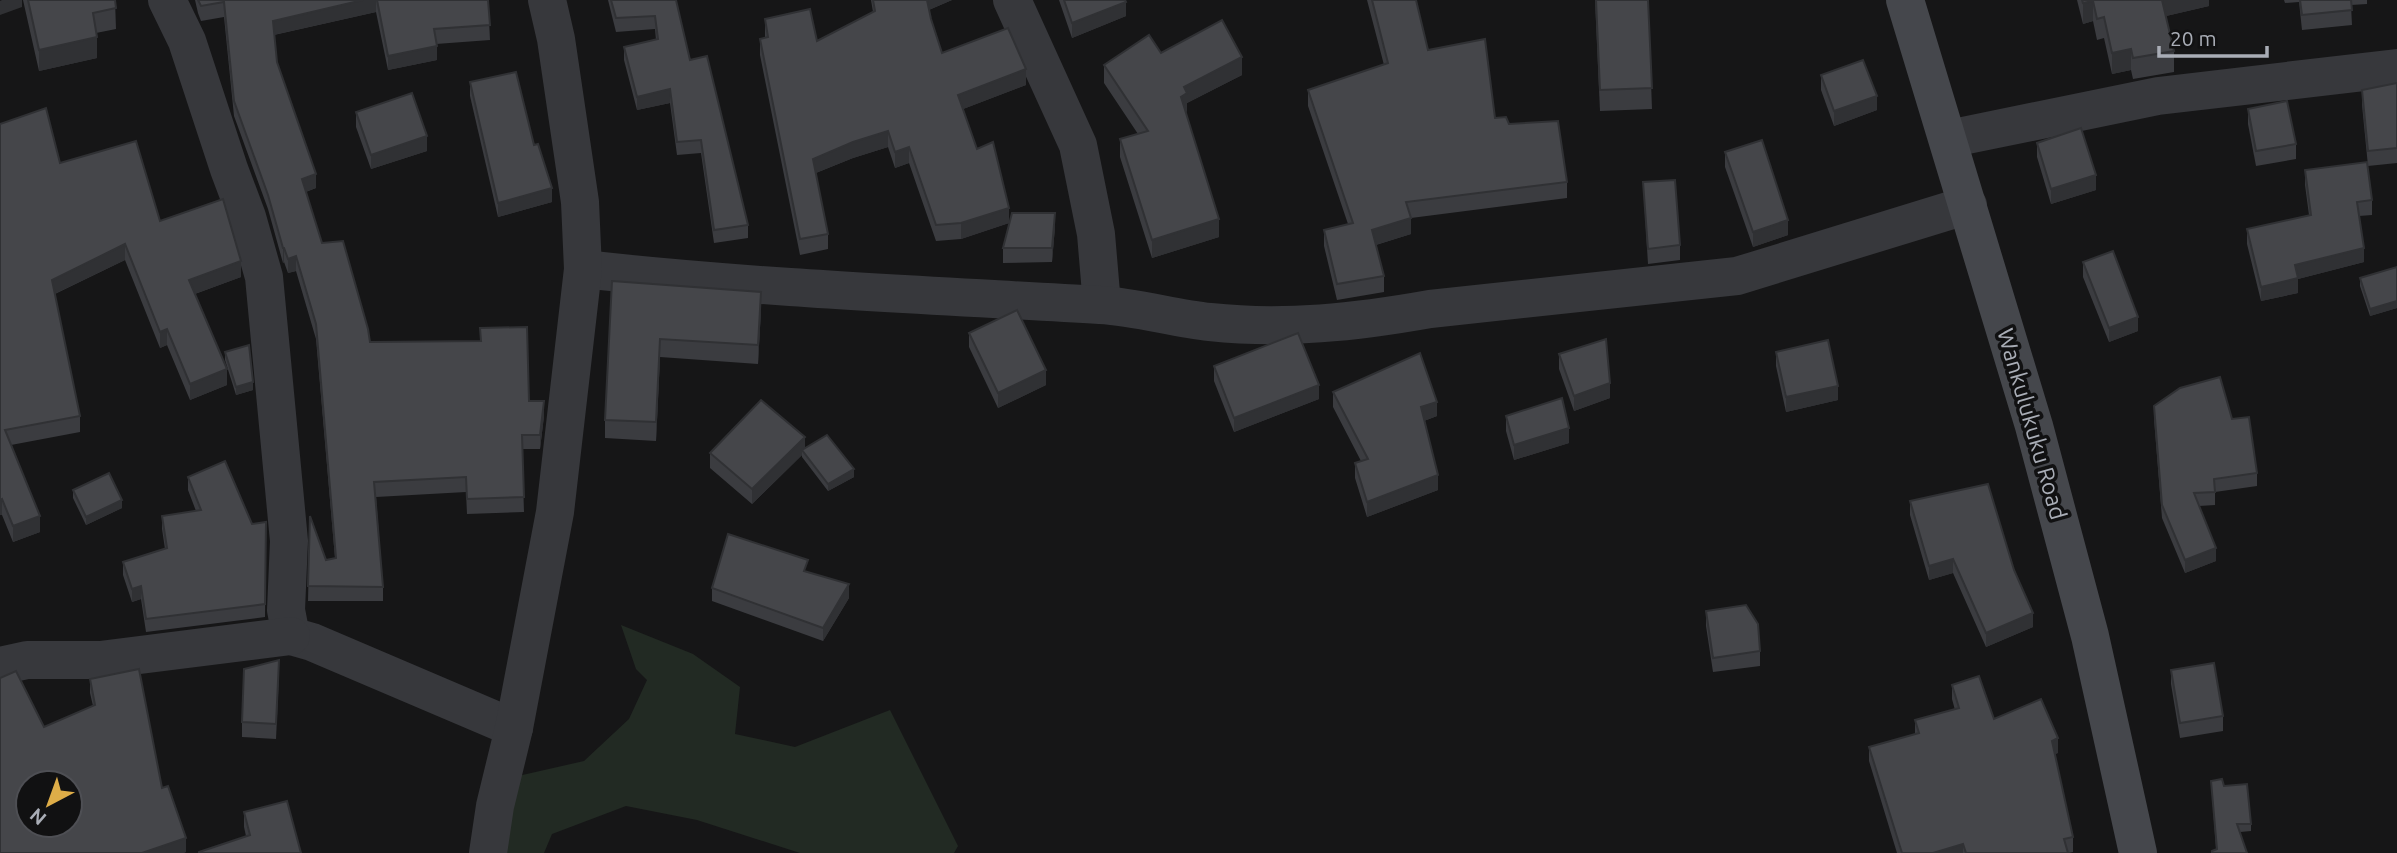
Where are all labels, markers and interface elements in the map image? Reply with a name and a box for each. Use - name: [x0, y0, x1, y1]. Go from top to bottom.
- scale bar: [2159, 14, 2268, 58]
- text: 20 m: [2170, 26, 2217, 50]
- street label: Wankulukuku Road: [1993, 326, 2072, 522]
- north arrow: [14, 769, 84, 839]
- text: N: [25, 804, 50, 830]

